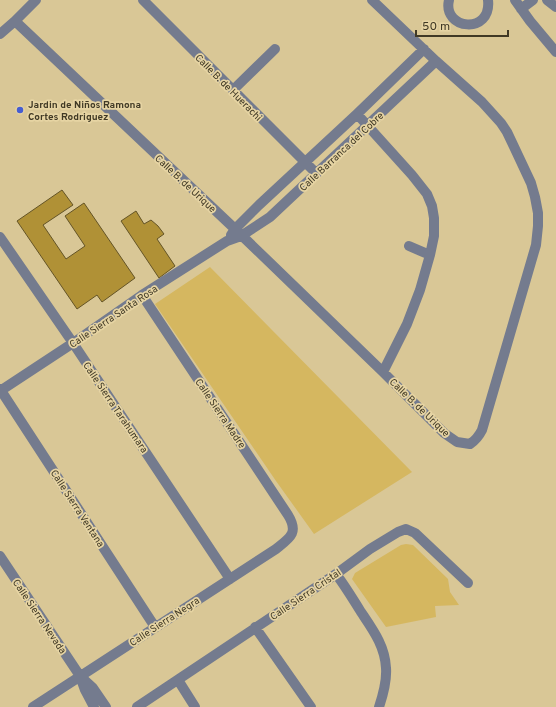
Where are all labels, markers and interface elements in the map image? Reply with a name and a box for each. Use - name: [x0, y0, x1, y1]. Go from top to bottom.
- scale bar: [416, 12, 508, 38]
- text: 50 m: [422, 19, 450, 35]
- street label: Calle B. de Huerachi: [192, 52, 264, 124]
- place label: Jardin de Niños Ramona Cortes Rodriguez: [28, 99, 141, 124]
- marker: Jardin de Niños Ramona Cortes Rodriguez: [15, 105, 25, 115]
- street label: Calle Barranca del Cobre: [297, 110, 387, 195]
- street label: Calle B. de Urique: [152, 152, 218, 216]
- street label: Calle Sierra Santa Rosa: [67, 283, 160, 352]
- street label: Calle Sierra Tarahumara: [79, 360, 150, 456]
- street label: Calle Sierra Madre: [192, 376, 248, 451]
- street label: Calle B. de Urique: [386, 376, 452, 440]
- street label: Calle Sierra Ventana: [47, 468, 107, 550]
- street label: Calle Sierra Cristal: [268, 567, 344, 624]
- street label: Calle Sierra Nevada: [9, 577, 69, 657]
- street label: Calle Sierra Negra: [127, 595, 202, 650]

